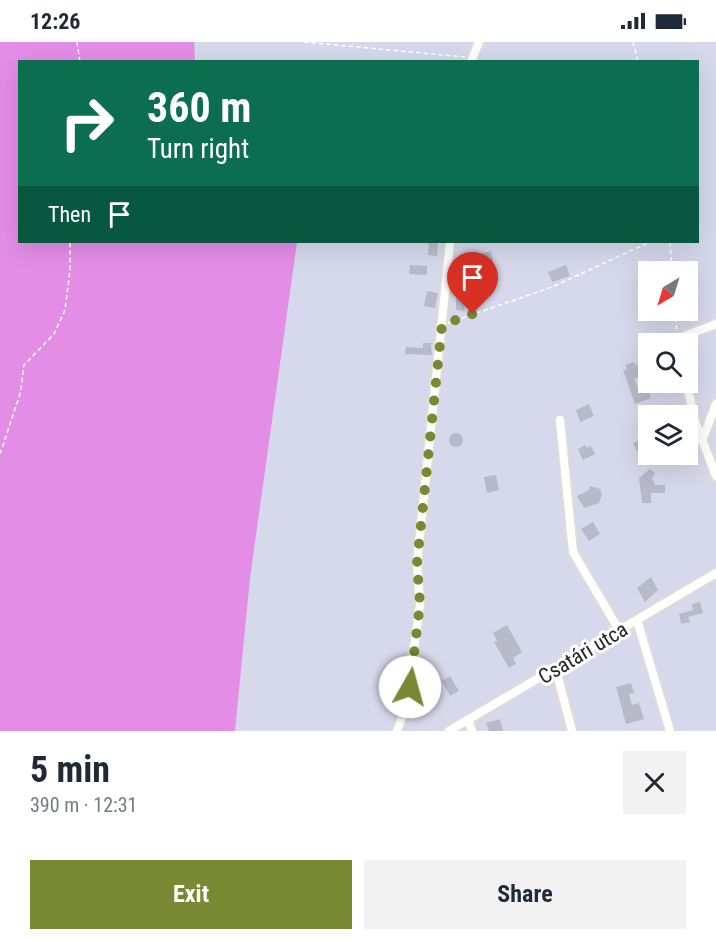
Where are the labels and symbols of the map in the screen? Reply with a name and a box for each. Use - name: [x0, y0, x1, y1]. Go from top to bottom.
- pin: [447, 252, 498, 314]
- north arrow: [638, 261, 698, 321]
- street label: Csatári utca: [534, 617, 632, 689]
- position arrow: [378, 655, 442, 719]

